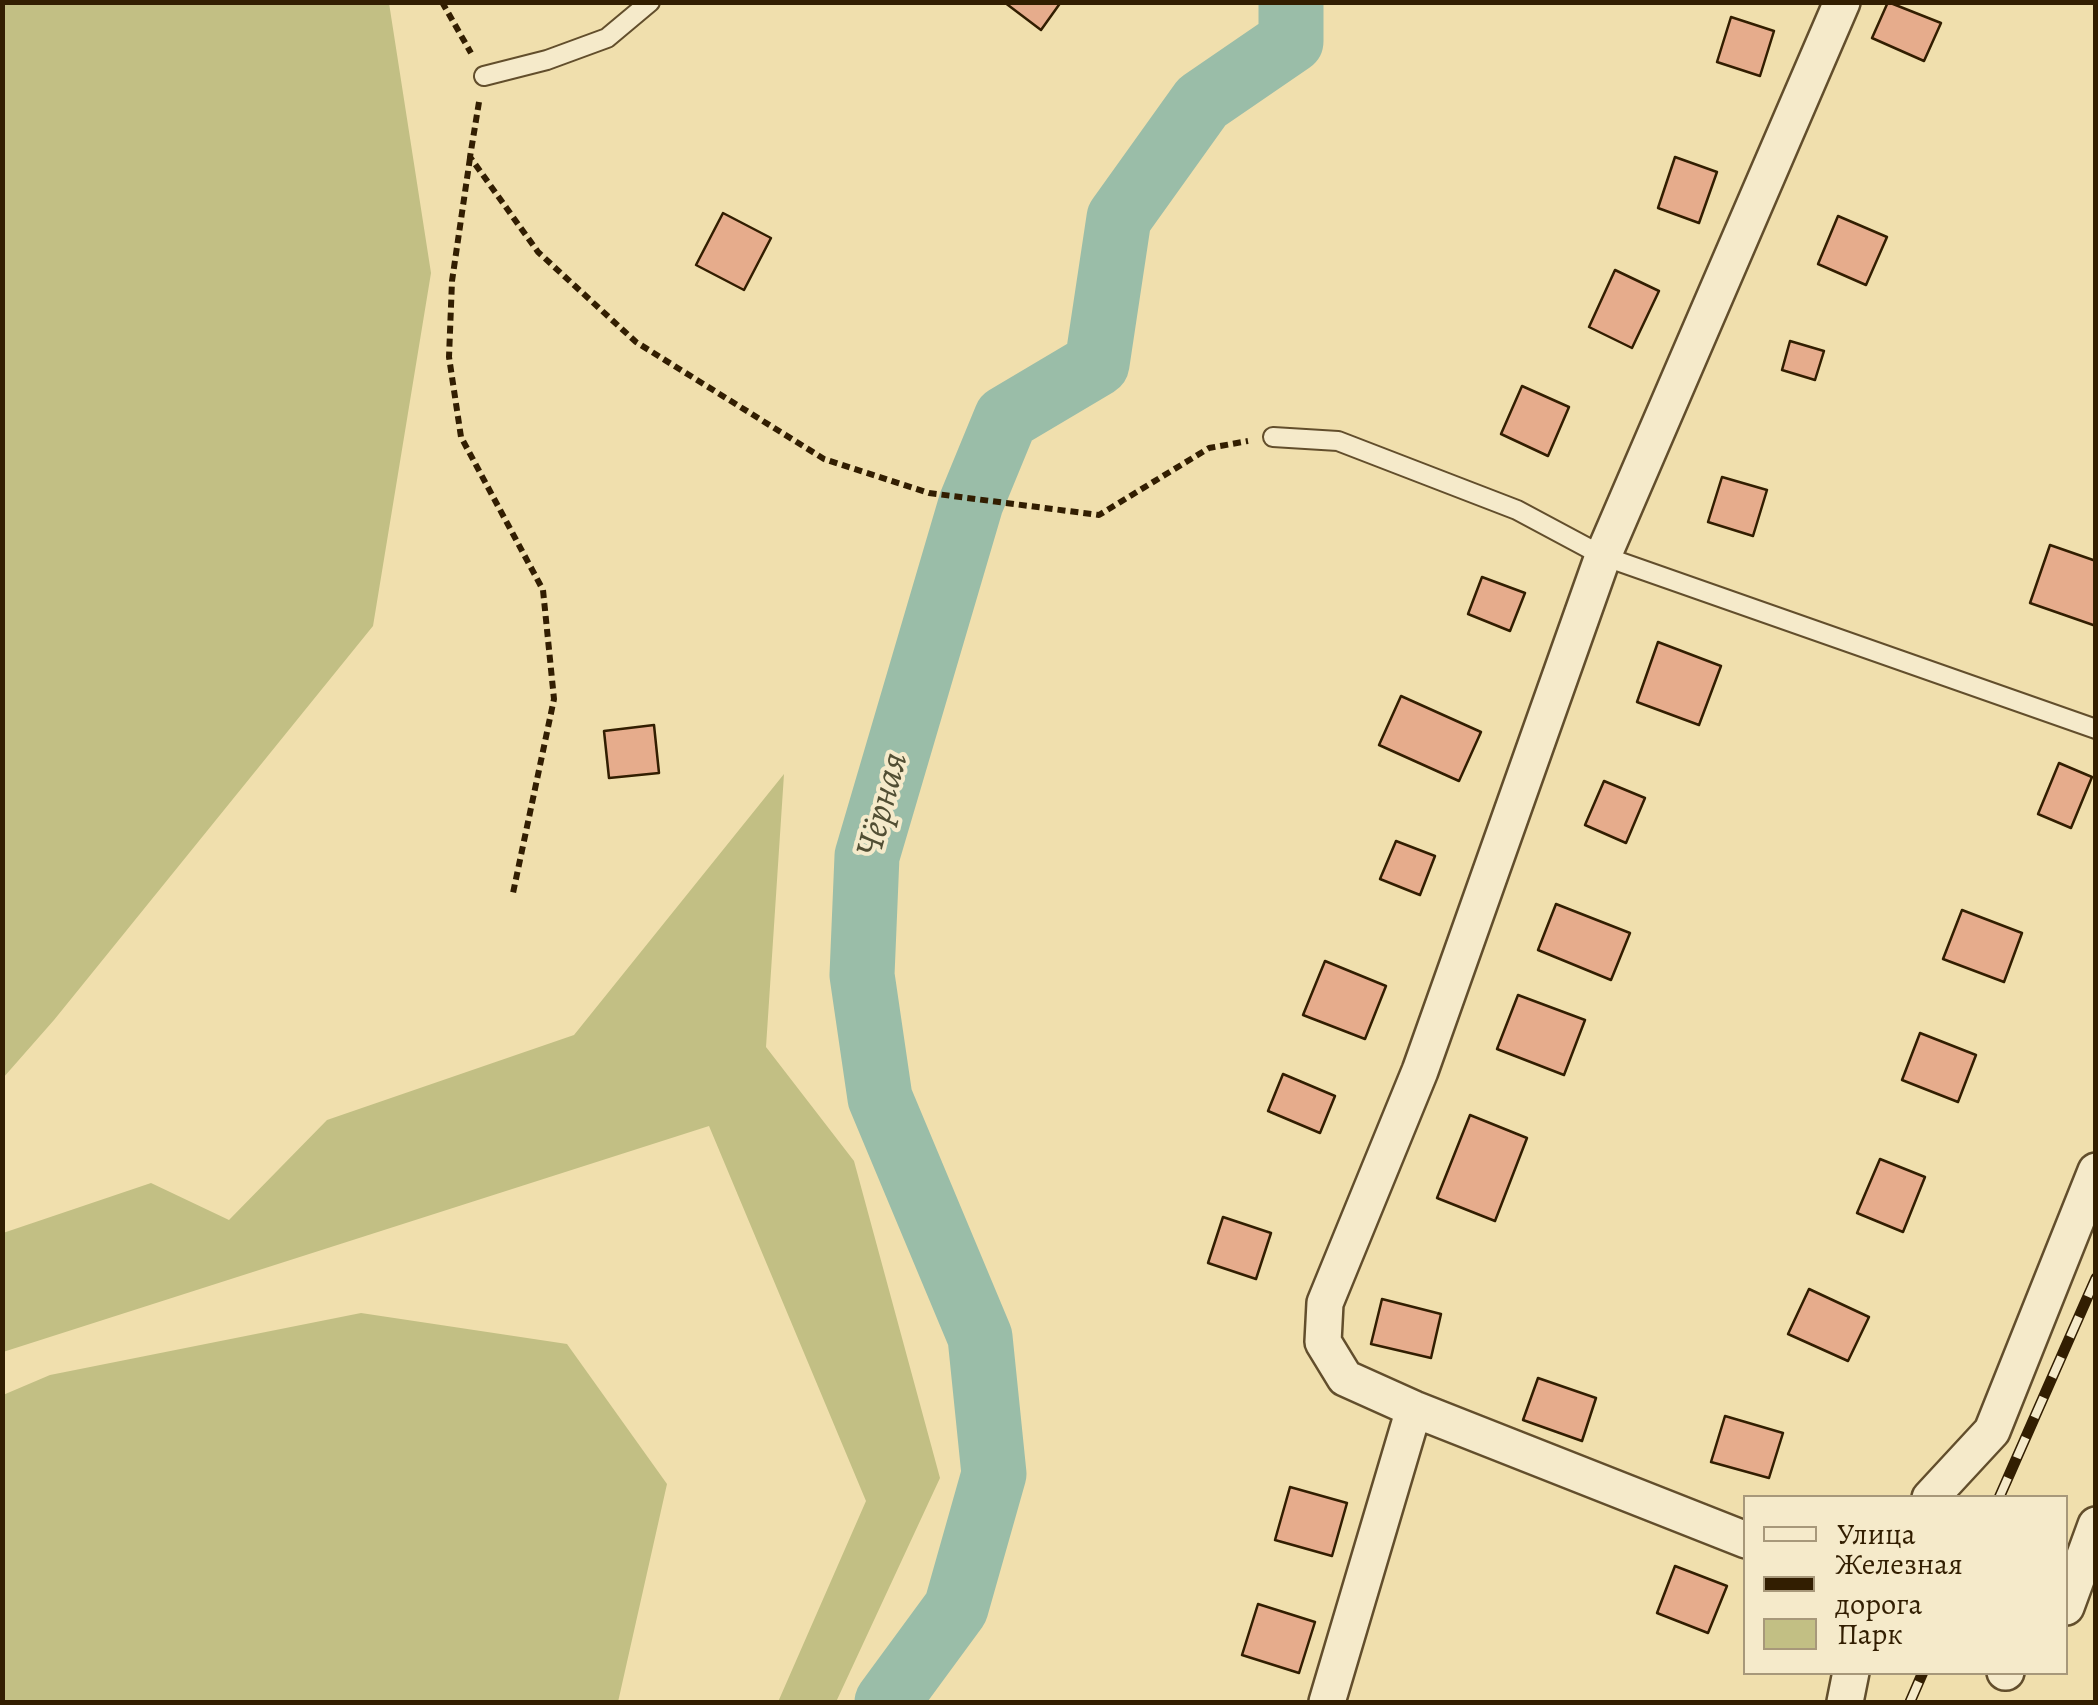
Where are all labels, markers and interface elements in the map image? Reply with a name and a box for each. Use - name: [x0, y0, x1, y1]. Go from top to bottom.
- water label: Чёрная: [848, 748, 920, 862]
- legend: [1743, 1495, 2068, 1675]
- text: Улица: [1837, 1514, 1916, 1554]
- text: Железная дорога: [1835, 1544, 1963, 1624]
- text: Парк: [1837, 1614, 1903, 1654]

